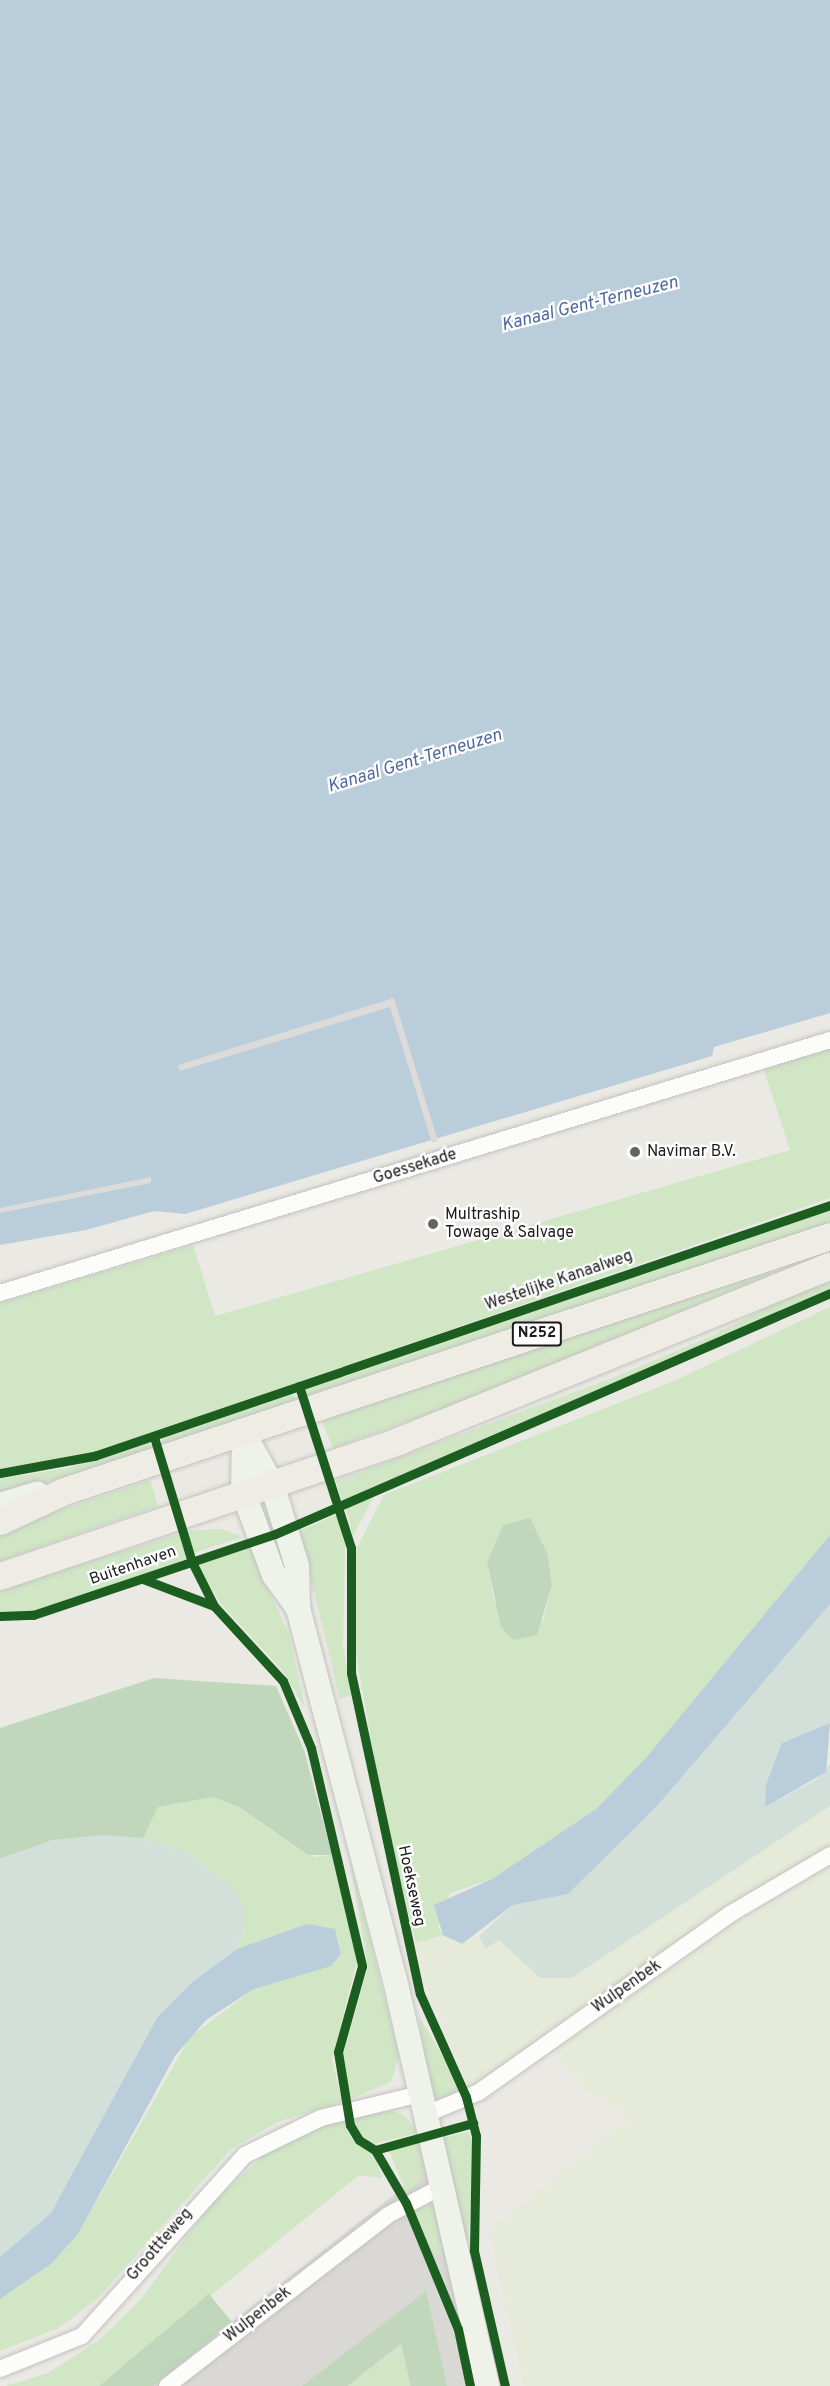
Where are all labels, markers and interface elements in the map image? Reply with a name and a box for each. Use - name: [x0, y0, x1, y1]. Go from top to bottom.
- water label: Kanaal Gent-Terneuzen: [500, 273, 680, 337]
- water label: Kanaal Gent-Terneuzen: [325, 725, 505, 799]
- place label: Navimar B.V.: [647, 1142, 736, 1162]
- street label: Goessekade: [371, 1145, 459, 1189]
- marker: Navimar B.V.: [628, 1145, 642, 1159]
- place label: Multraship Towage & Salvage: [445, 1205, 574, 1243]
- marker: Multraship Towage & Salvage: [426, 1217, 440, 1231]
- street label: Westelijke Kanaalweg: [483, 1247, 635, 1315]
- road number: N252: [512, 1322, 562, 1346]
- street label: Buitenhaven: [87, 1542, 179, 1590]
- street label: Hoekseweg: [393, 1844, 429, 1928]
- street label: Wulpenbek: [589, 1956, 665, 2018]
- street label: Groottteweg: [123, 2205, 197, 2285]
- street label: Wulpenbek: [221, 2283, 295, 2347]

